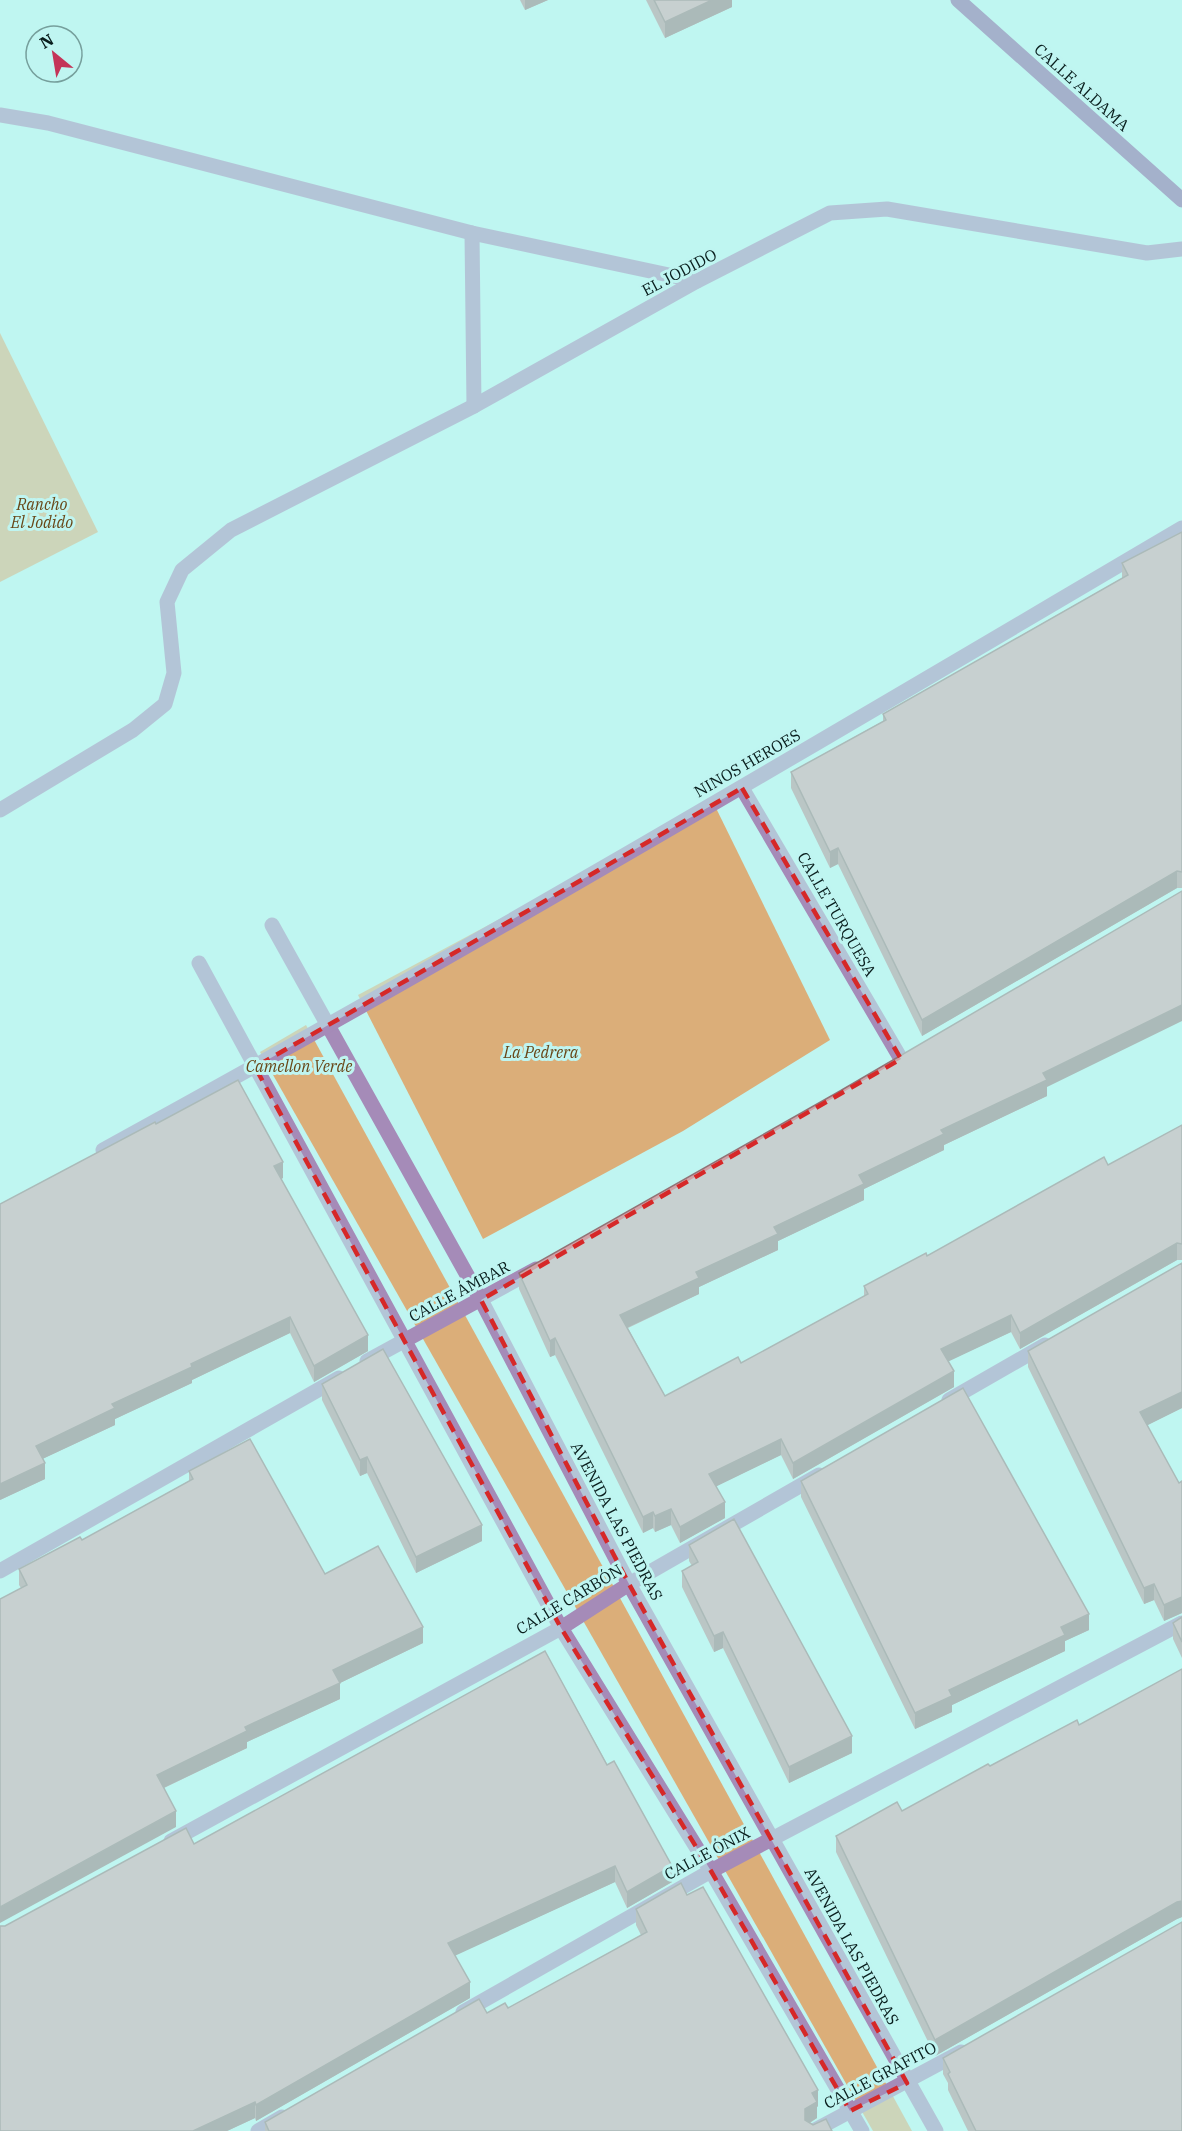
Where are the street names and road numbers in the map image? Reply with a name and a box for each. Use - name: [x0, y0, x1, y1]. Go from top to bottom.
- street label: CALLE ALDAMA: [1030, 39, 1134, 135]
- street label: EL JODIDO: [638, 244, 720, 300]
- street label: NINOS HEROES: [690, 724, 804, 802]
- street label: CALLE TURQUESA: [793, 848, 881, 980]
- street label: CALLE ÁMBAR: [405, 1255, 513, 1326]
- street label: AVENIDA LAS PIEDRAS: [567, 1438, 667, 1604]
- street label: CALLE CARBÓN: [512, 1559, 626, 1639]
- street label: CALLE ÓNIX: [660, 1821, 754, 1884]
- street label: AVENIDA LAS PIEDRAS: [800, 1864, 904, 2028]
- street label: CALLE GRAFITO: [820, 2037, 940, 2113]

